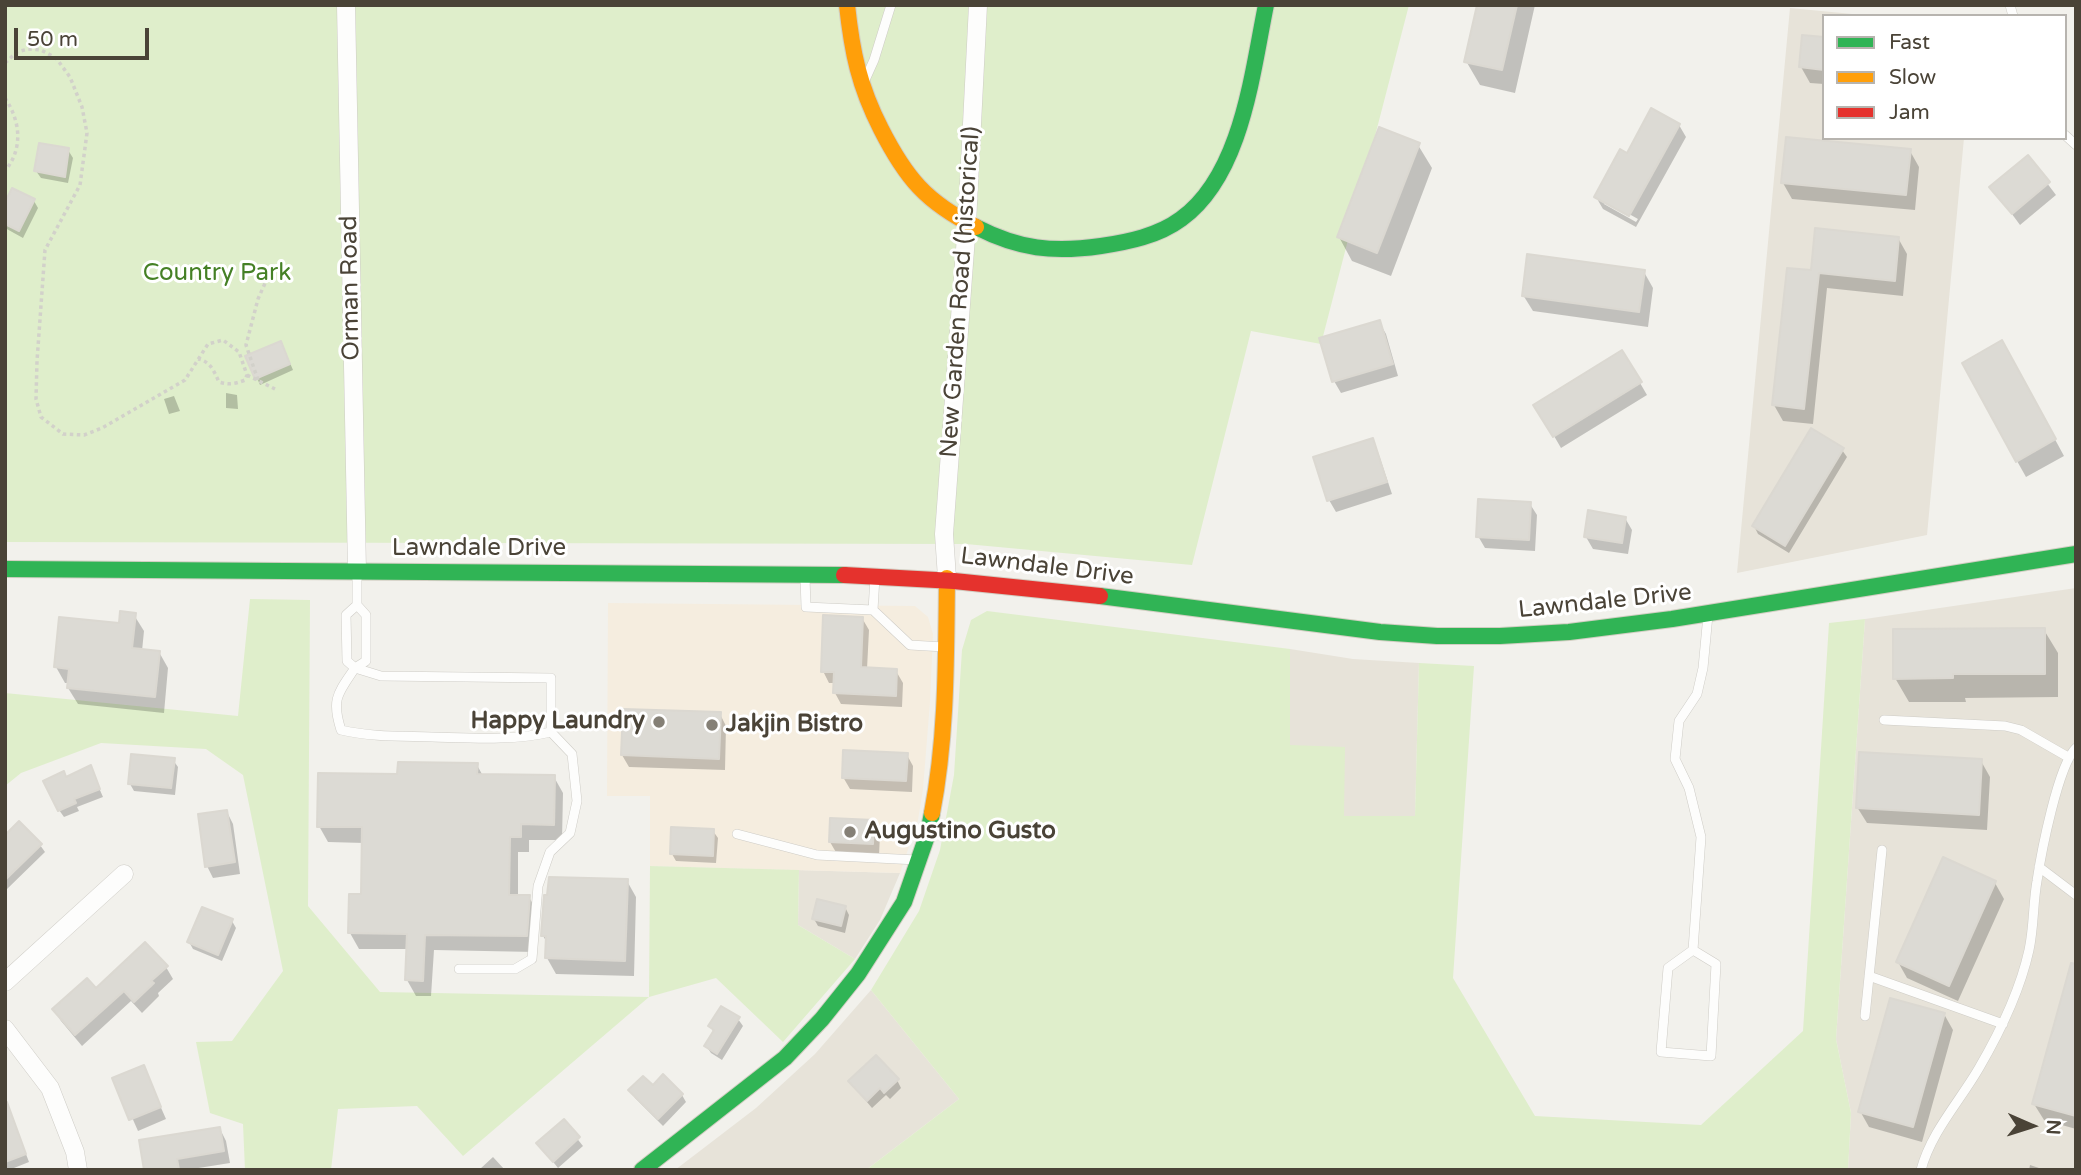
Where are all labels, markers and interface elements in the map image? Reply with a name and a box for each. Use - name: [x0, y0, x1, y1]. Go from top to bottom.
- scale bar: [18, 14, 152, 58]
- legend: [1822, 14, 2067, 140]
- text: 50 m: [27, 27, 78, 52]
- text: Fast: [1889, 30, 1930, 55]
- text: Slow: [1889, 65, 1936, 90]
- text: Jam: [1889, 100, 1930, 125]
- street label: New Garden Road (historical): [935, 125, 987, 459]
- street label: Orman Road: [335, 215, 367, 361]
- park label: Country Park: [143, 260, 291, 288]
- street label: Lawndale Drive: [392, 535, 566, 563]
- street label: Lawndale Drive: [959, 542, 1135, 592]
- street label: Lawndale Drive: [1517, 579, 1693, 625]
- place label: Happy Laundry: [470, 708, 645, 736]
- place label: Jakjin Bistro: [726, 711, 863, 739]
- marker: Happy Laundry: [651, 714, 667, 730]
- marker: Jakjin Bistro: [704, 717, 720, 733]
- place label: Augustino Gusto: [864, 818, 1056, 846]
- marker: Augustino Gusto: [842, 824, 858, 840]
- north arrow: [1997, 1091, 2067, 1161]
- text: N: [2042, 1119, 2064, 1135]

